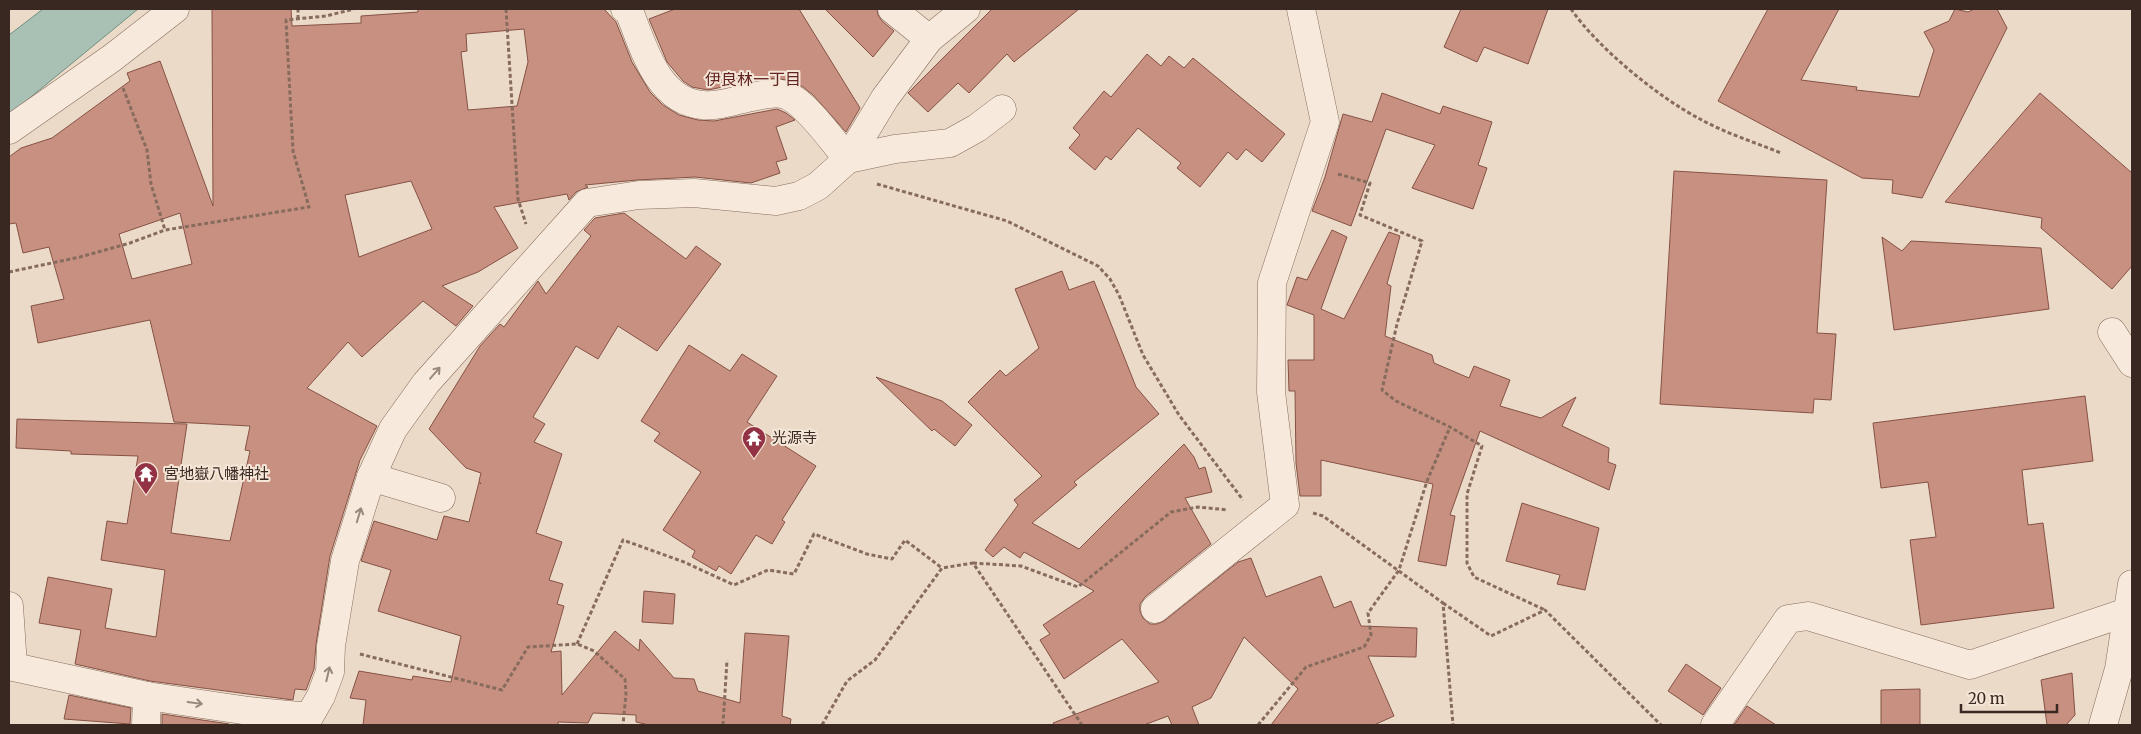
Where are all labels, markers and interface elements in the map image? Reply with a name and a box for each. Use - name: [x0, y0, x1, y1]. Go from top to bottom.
- district label: 伊良林一丁目: [705, 69, 801, 89]
- one-way arrow: [429, 366, 440, 379]
- temple icon: 光源寺: [741, 425, 767, 459]
- place label: 光源寺: [772, 428, 817, 447]
- temple icon: 宮地嶽八幡神社: [133, 461, 159, 495]
- place label: 宮地嶽八幡神社: [164, 464, 269, 483]
- one-way arrow: [355, 507, 365, 523]
- one-way arrow: [324, 666, 333, 682]
- scale bar: [1961, 682, 2057, 714]
- text: 20 m: [1968, 689, 2005, 708]
- one-way arrow: [186, 698, 202, 708]

